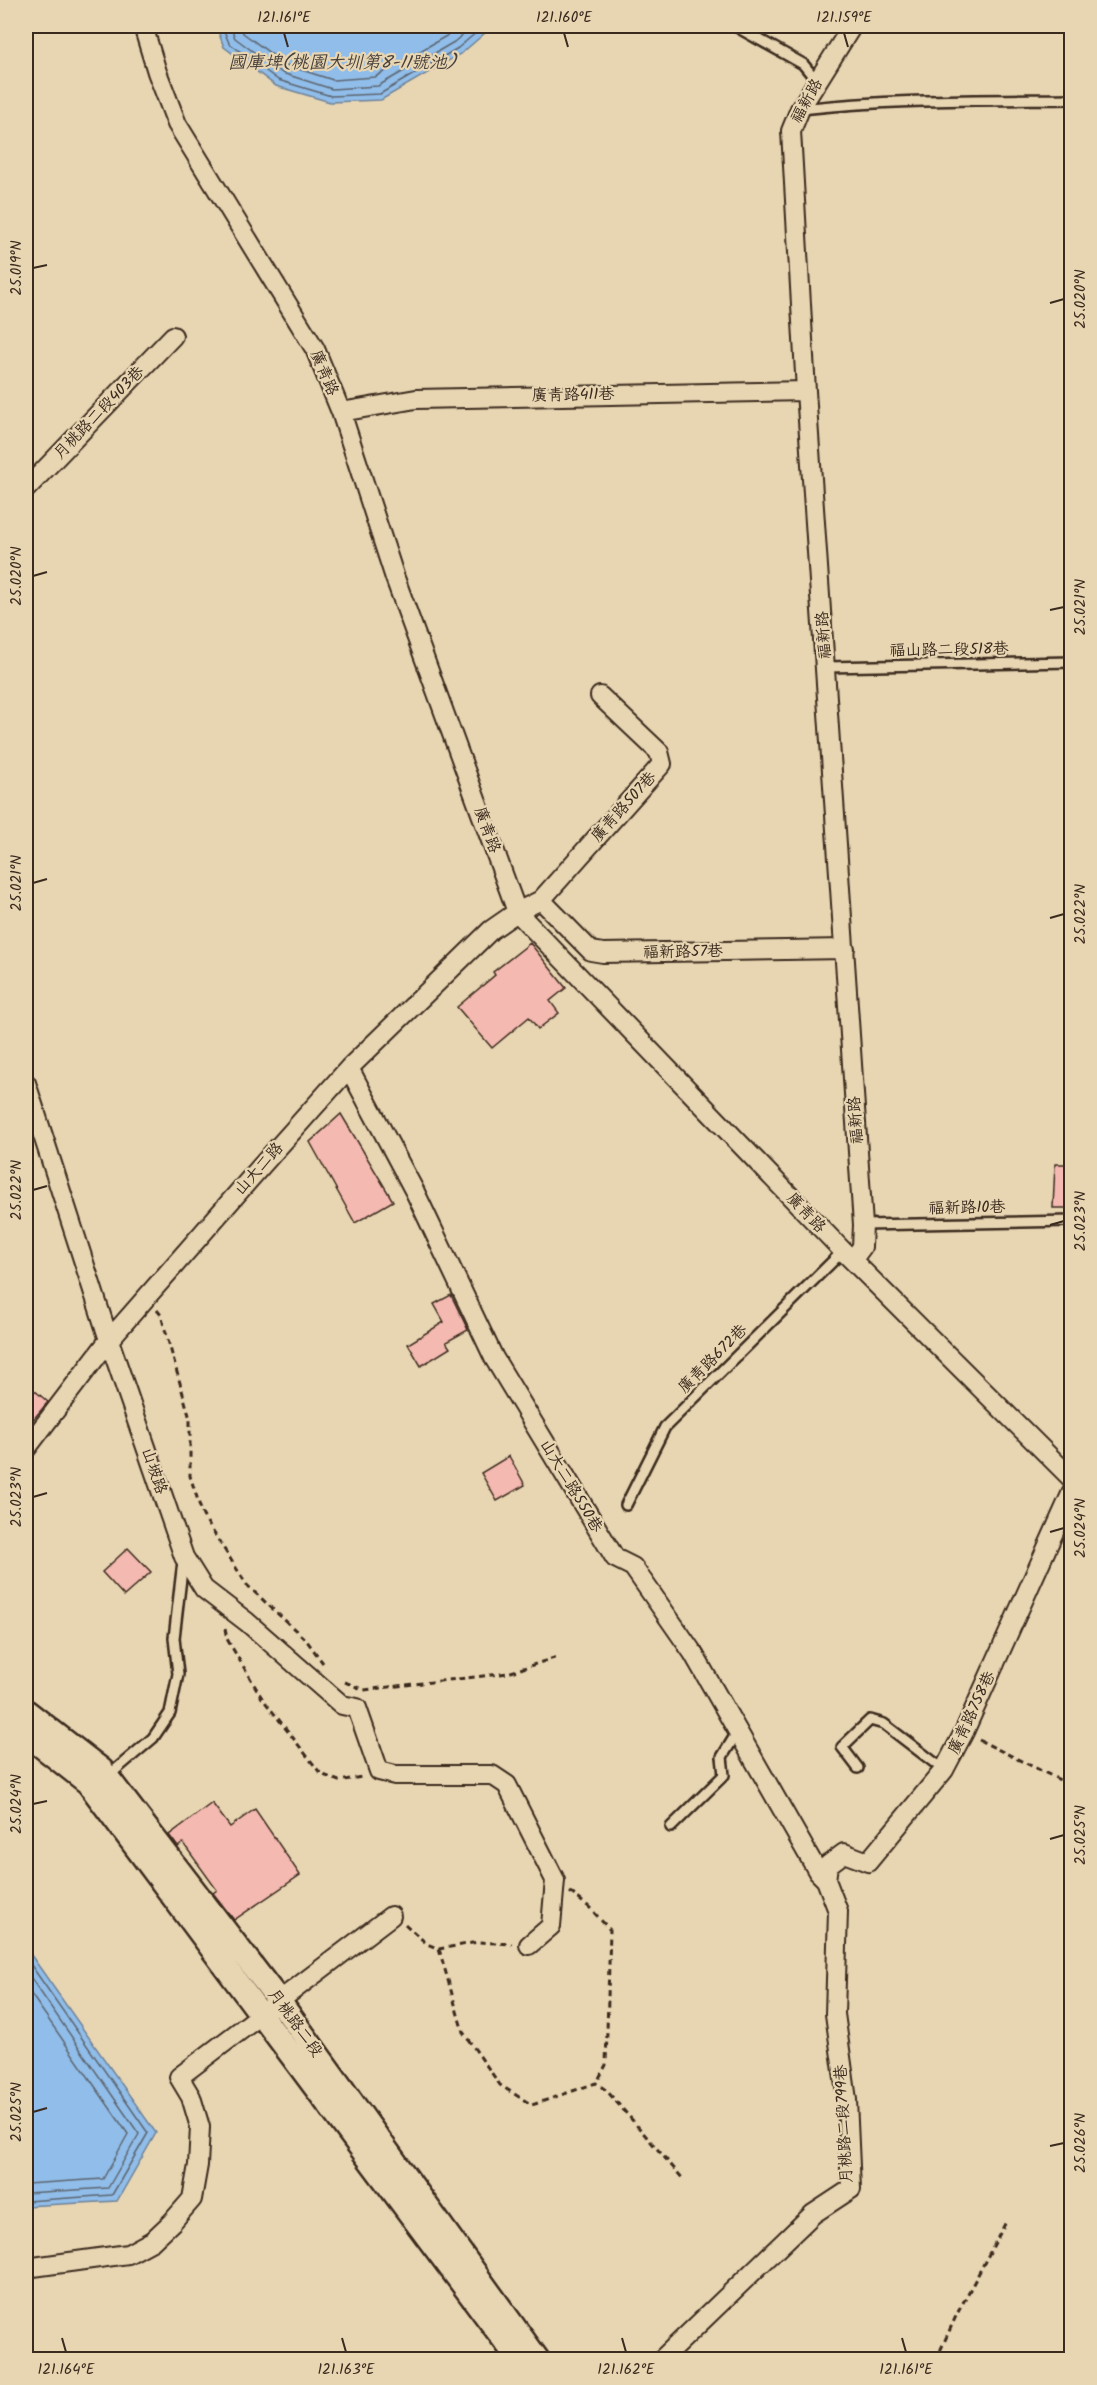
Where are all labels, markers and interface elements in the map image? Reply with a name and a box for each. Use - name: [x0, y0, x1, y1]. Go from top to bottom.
- text: 121.161°E: [257, 6, 312, 30]
- text: 121.160°E: [536, 6, 593, 30]
- text: 121.159°E: [816, 6, 873, 30]
- water label: 國庫埤(桃園大圳第8-11號池): [228, 49, 458, 78]
- street label: 福新路: [784, 74, 830, 128]
- text: 25.019°N: [5, 240, 29, 296]
- text: 25.020°N: [1069, 269, 1093, 329]
- street label: 廣青路: [303, 346, 345, 400]
- street label: 月桃路二段403巷: [48, 360, 150, 466]
- street label: 廣青路411巷: [531, 382, 615, 408]
- text: 25.020°N: [5, 546, 29, 606]
- text: 25.021°N: [1069, 579, 1093, 635]
- street label: 福新路: [810, 610, 838, 660]
- street label: 福山路二段518巷: [889, 636, 1009, 664]
- street label: 廣青路507巷: [585, 766, 663, 848]
- street label: 廣青路: [467, 803, 507, 857]
- text: 25.021°N: [5, 855, 29, 911]
- text: 25.022°N: [1069, 884, 1093, 944]
- street label: 福新路57巷: [643, 939, 723, 965]
- street label: 福新路: [842, 1095, 870, 1145]
- street label: 山大二路: [228, 1137, 290, 1201]
- text: 25.022°N: [5, 1160, 29, 1220]
- street label: 廣青路: [780, 1187, 832, 1239]
- text: 25.023°N: [1069, 1191, 1093, 1251]
- street label: 福新路10巷: [928, 1195, 1006, 1221]
- street label: 廣青路672巷: [672, 1318, 754, 1400]
- street label: 山大二路550巷: [533, 1434, 609, 1538]
- street label: 山坡路: [134, 1444, 174, 1498]
- text: 25.023°N: [5, 1467, 29, 1527]
- text: 25.024°N: [1069, 1498, 1093, 1558]
- street label: 廣青路758巷: [942, 1667, 1002, 1759]
- text: 25.024°N: [5, 1774, 29, 1834]
- text: 25.025°N: [1069, 1805, 1093, 1865]
- street label: 月桃路二段: [261, 1983, 329, 2063]
- street label: 月桃路二段799巷: [828, 2064, 860, 2184]
- text: 25.025°N: [5, 2082, 29, 2142]
- text: 25.026°N: [1069, 2113, 1093, 2173]
- text: 121.164°E: [38, 2358, 96, 2382]
- text: 121.163°E: [317, 2358, 376, 2382]
- text: 121.162°E: [597, 2358, 656, 2382]
- text: 121.161°E: [879, 2358, 934, 2382]

